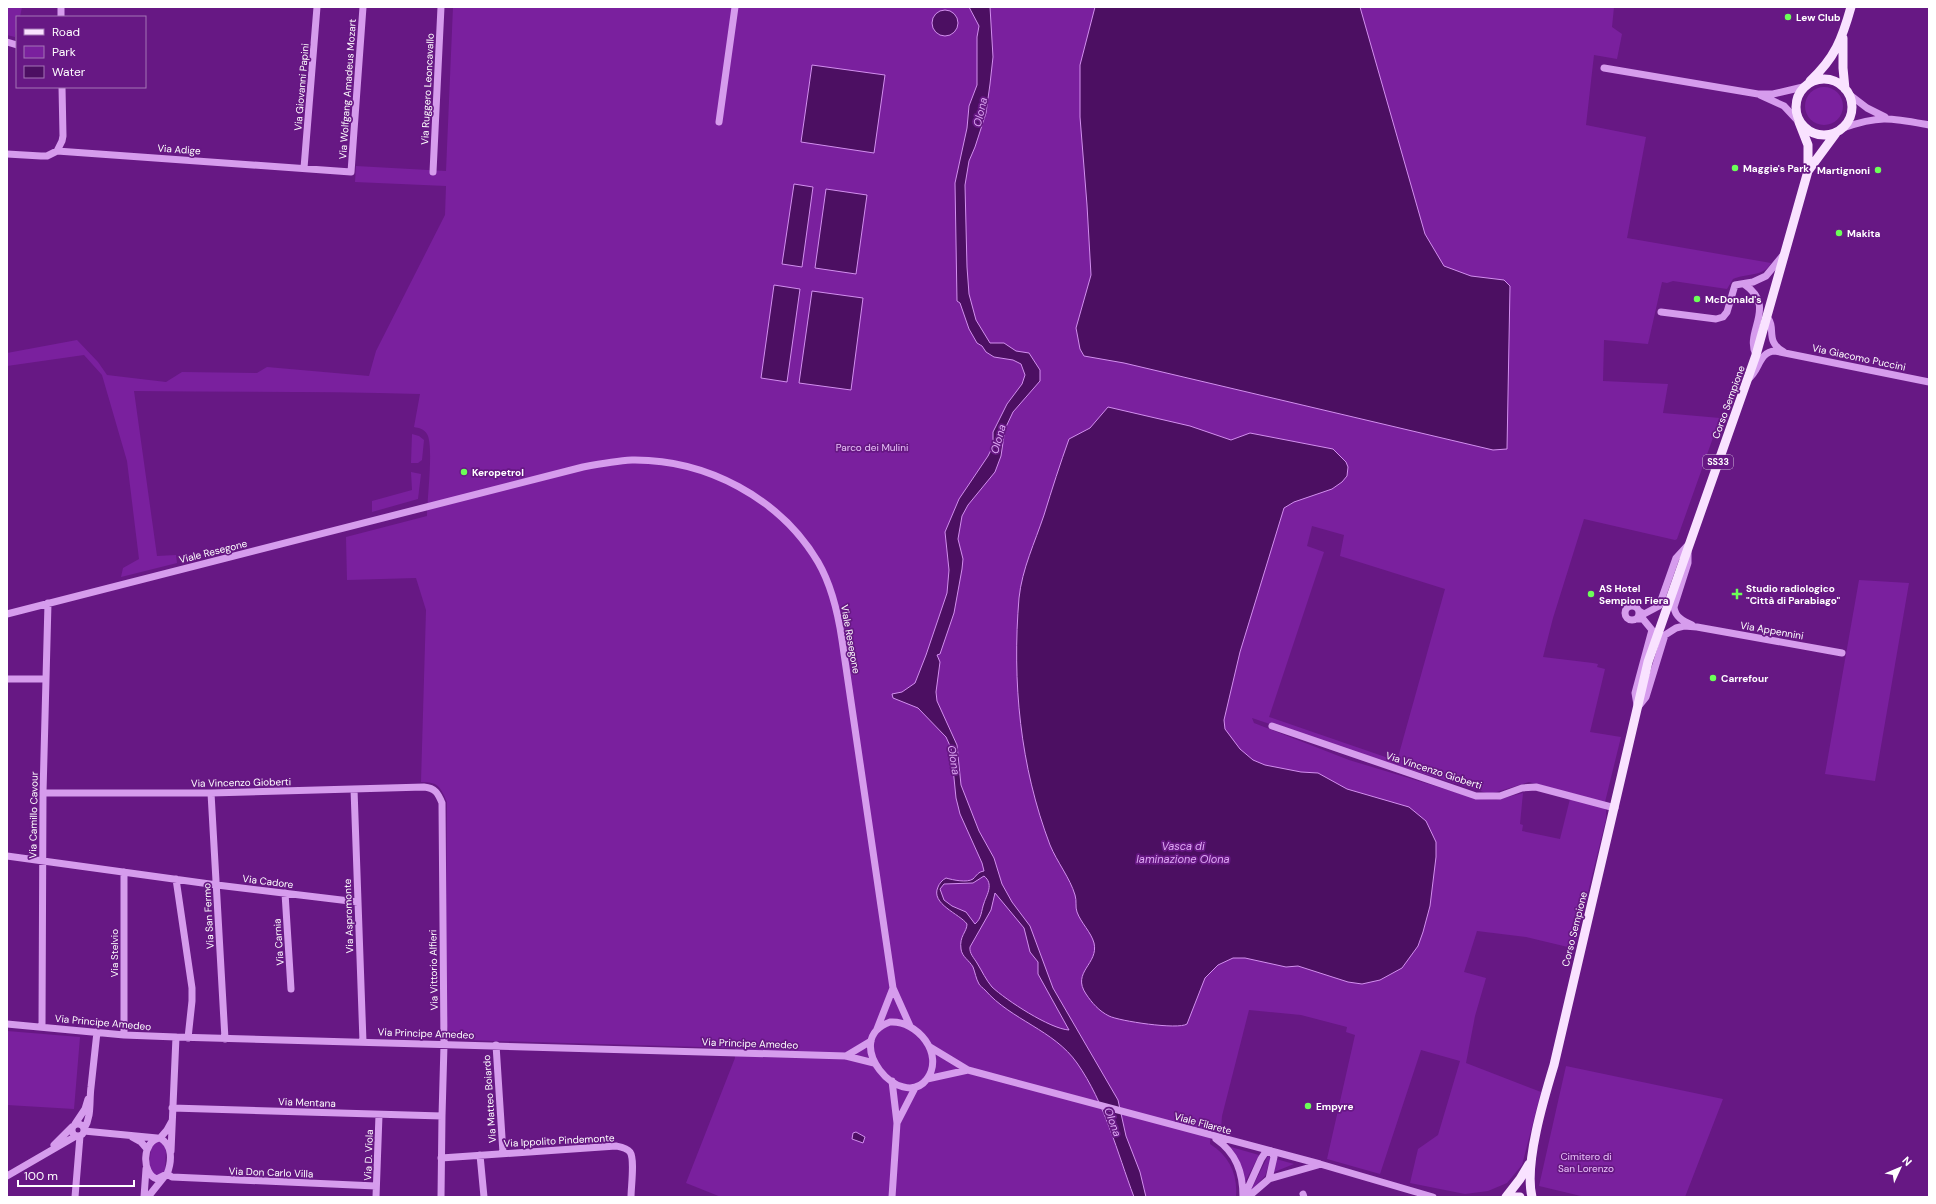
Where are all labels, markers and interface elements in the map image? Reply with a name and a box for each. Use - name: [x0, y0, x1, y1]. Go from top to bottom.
- place label: Lew Club: [1796, 11, 1841, 24]
- marker: Lew Club: [1783, 12, 1793, 22]
- legend: [16, 16, 146, 88]
- street label: Via Wolfgang Amadeus Mozart: [336, 18, 359, 160]
- text: Road: [52, 24, 80, 40]
- street label: Via Ruggero Leoncavallo: [418, 33, 437, 145]
- street label: Via Giovanni Papini: [291, 43, 312, 131]
- text: Park: [52, 44, 76, 60]
- text: Water: [52, 64, 86, 80]
- water label: Olona: [970, 96, 990, 128]
- street label: Via Adige: [157, 142, 201, 158]
- place label: Maggie's Park: [1743, 162, 1809, 175]
- marker: Maggie's Park: [1730, 163, 1740, 173]
- place label: Martignoni: [1817, 164, 1870, 177]
- marker: Martignoni: [1873, 165, 1883, 175]
- place label: Makita: [1847, 227, 1881, 240]
- marker: Makita: [1834, 228, 1844, 238]
- place label: McDonald's: [1705, 293, 1762, 306]
- marker: McDonald's: [1692, 294, 1702, 304]
- street label: Via Giacomo Puccini: [1811, 341, 1907, 374]
- street label: Corso Sempione: [1709, 364, 1748, 440]
- water label: Olona: [987, 423, 1009, 455]
- park label: Parco dei Mulini: [836, 441, 908, 454]
- road number: SS33: [1703, 455, 1733, 469]
- place label: Keropetrol: [472, 466, 524, 479]
- marker: Keropetrol: [459, 467, 469, 477]
- street label: Viale Resegone: [178, 537, 249, 566]
- place label: AS Hotel Sempion Fiera: [1599, 582, 1669, 607]
- place label: Studio radiologico "Città di Parabiago": [1746, 582, 1840, 607]
- marker: Studio radiologico "Città di Parabiago": [1731, 588, 1743, 600]
- marker: AS Hotel Sempion Fiera: [1586, 589, 1596, 599]
- street label: Viale Resegone: [838, 604, 863, 675]
- street label: Via Appennini: [1739, 619, 1805, 642]
- place label: Carrefour: [1721, 672, 1768, 685]
- marker: Carrefour: [1708, 673, 1718, 683]
- water label: Olona: [945, 744, 963, 776]
- street label: Via Vincenzo Gioberti: [1384, 749, 1484, 792]
- street label: Via Camillo Cavour: [26, 771, 41, 859]
- street label: Via Vincenzo Gioberti: [191, 775, 291, 790]
- water label: Vasca di laminazione Olona: [1136, 839, 1230, 866]
- street label: Via Cadore: [242, 872, 294, 891]
- street label: Via Aspromonte: [341, 878, 356, 953]
- street label: Via San Fermo: [200, 883, 217, 949]
- street label: Corso Sempione: [1559, 890, 1590, 968]
- street label: Via Carnia: [270, 918, 287, 966]
- street label: Via Stelvio: [108, 929, 121, 977]
- street label: Via Vittorio Alfieri: [426, 929, 441, 1011]
- street label: Via Principe Amedeo: [54, 1012, 152, 1033]
- street label: Via Principe Amedeo: [377, 1025, 475, 1042]
- street label: Via Principe Amedeo: [701, 1035, 799, 1052]
- street label: Via Matteo Boiardo: [480, 1054, 499, 1144]
- street label: Via Mentana: [278, 1095, 336, 1110]
- place label: Empyre: [1316, 1100, 1353, 1113]
- marker: Empyre: [1303, 1101, 1313, 1111]
- water label: Olona: [1101, 1106, 1125, 1138]
- street label: Viale Filarete: [1173, 1110, 1233, 1137]
- street label: Via D. Viola: [361, 1129, 376, 1181]
- street label: Via Ippolito Pindemonte: [503, 1131, 615, 1150]
- north arrow: [1880, 1148, 1920, 1188]
- park label: Cimitero di San Lorenzo: [1558, 1150, 1614, 1175]
- text: N: [1899, 1153, 1915, 1169]
- scale bar: [18, 1162, 134, 1188]
- street label: Via Don Carlo Villa: [229, 1165, 313, 1180]
- text: 100 m: [24, 1168, 58, 1184]

